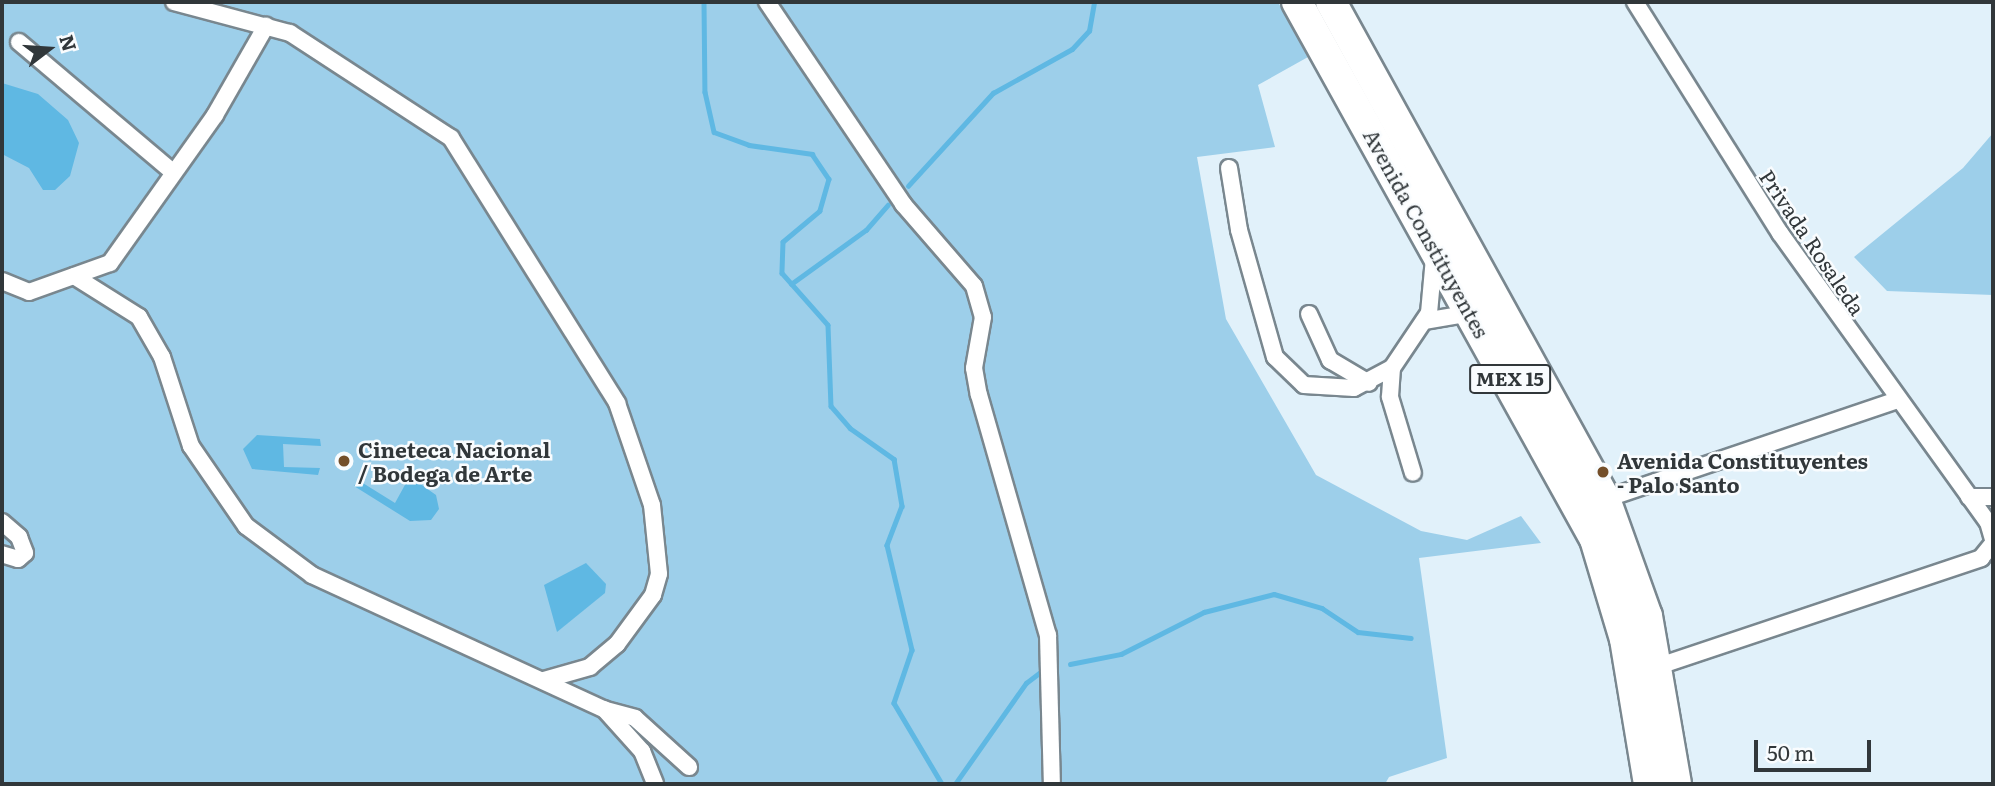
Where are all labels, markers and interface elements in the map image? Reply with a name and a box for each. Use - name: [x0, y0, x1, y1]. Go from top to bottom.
- north arrow: [14, 14, 84, 84]
- text: N: [53, 31, 85, 55]
- street label: Avenida Constituyentes: [1359, 124, 1495, 342]
- street label: Privada Rosaleda: [1755, 165, 1871, 319]
- road number: MEX 15: [1468, 364, 1552, 394]
- place label: Cineteca Nacional / Bodega de Arte: [358, 436, 550, 486]
- place label: Avenida Constituyentes - Palo Santo: [1617, 447, 1868, 497]
- marker: Cineteca Nacional / Bodega de Arte: [336, 453, 352, 469]
- marker: Avenida Constituyentes - Palo Santo: [1595, 464, 1611, 480]
- scale bar: [1757, 726, 1874, 770]
- text: 50 m: [1767, 736, 1814, 767]

